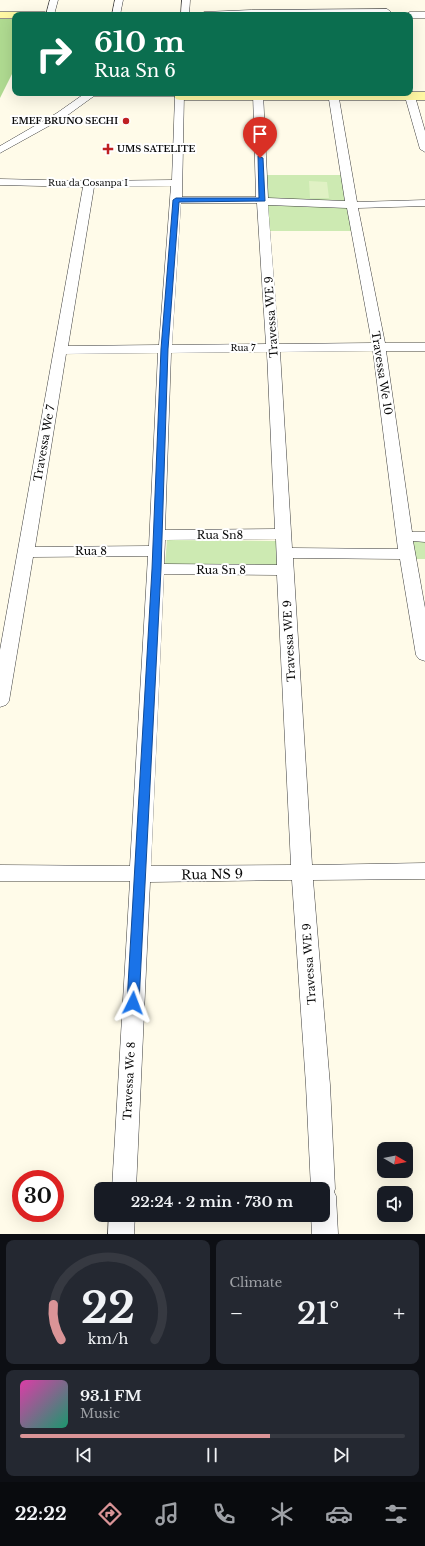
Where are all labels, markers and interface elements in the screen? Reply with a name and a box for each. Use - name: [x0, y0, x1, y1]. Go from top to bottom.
- text: 610 m: [94, 25, 185, 60]
- icon: right: [28, 28, 80, 80]
- text: Rua Sn 6: [94, 60, 176, 82]
- place label: EMEF BRUNO SECHI: [12, 115, 118, 126]
- marker: EMEF BRUNO SECHI: [121, 116, 131, 126]
- pin: [243, 117, 277, 158]
- icon: arrive: [249, 123, 271, 145]
- marker: UMS SATELITE: [102, 143, 114, 155]
- place label: UMS SATELITE: [117, 143, 195, 154]
- street label: Rua da Cosanpa I: [48, 177, 128, 188]
- street label: Travessa WE 9: [261, 276, 281, 358]
- street label: Travessa We 10: [368, 330, 396, 416]
- street label: Rua 7: [230, 342, 256, 353]
- street label: Travessa We 7: [30, 403, 58, 482]
- street label: Rua Sn8: [197, 528, 243, 542]
- street label: Rua 8: [75, 544, 107, 558]
- street label: Rua Sn 8: [196, 563, 246, 577]
- street label: Travessa WE 9: [280, 600, 298, 682]
- street label: Rua NS 9: [181, 865, 243, 884]
- street label: Travessa WE 9: [299, 923, 319, 1005]
- position arrow: [112, 982, 154, 1024]
- street label: Travessa We 8: [120, 1041, 138, 1121]
- north arrow: [377, 1142, 413, 1178]
- map controls: [377, 1142, 413, 1222]
- speed limit sign: 30: [12, 1170, 64, 1222]
- button: sound: [377, 1186, 413, 1222]
- text: 22:24 · 2 min · 730 m: [131, 1192, 293, 1211]
- text: Climate: [230, 1274, 282, 1291]
- text: 22: [81, 1283, 135, 1334]
- text: 21°: [297, 1295, 339, 1332]
- text: −: [230, 1300, 243, 1327]
- text: +: [393, 1300, 405, 1327]
- text: km/h: [87, 1330, 128, 1348]
- text: 93.1 FM: [80, 1386, 142, 1405]
- text: Music: [80, 1405, 120, 1422]
- icon: previous: [73, 1444, 95, 1466]
- icon: pause: [201, 1444, 223, 1466]
- icon: next: [330, 1444, 352, 1466]
- icon: directions: [96, 1500, 124, 1528]
- icon: music: [153, 1500, 181, 1528]
- icon: phone: [210, 1500, 238, 1528]
- icon: climate: [268, 1500, 296, 1528]
- icon: car: [325, 1500, 353, 1528]
- icon: filters: [382, 1500, 410, 1528]
- text: 22:22: [15, 1503, 67, 1525]

